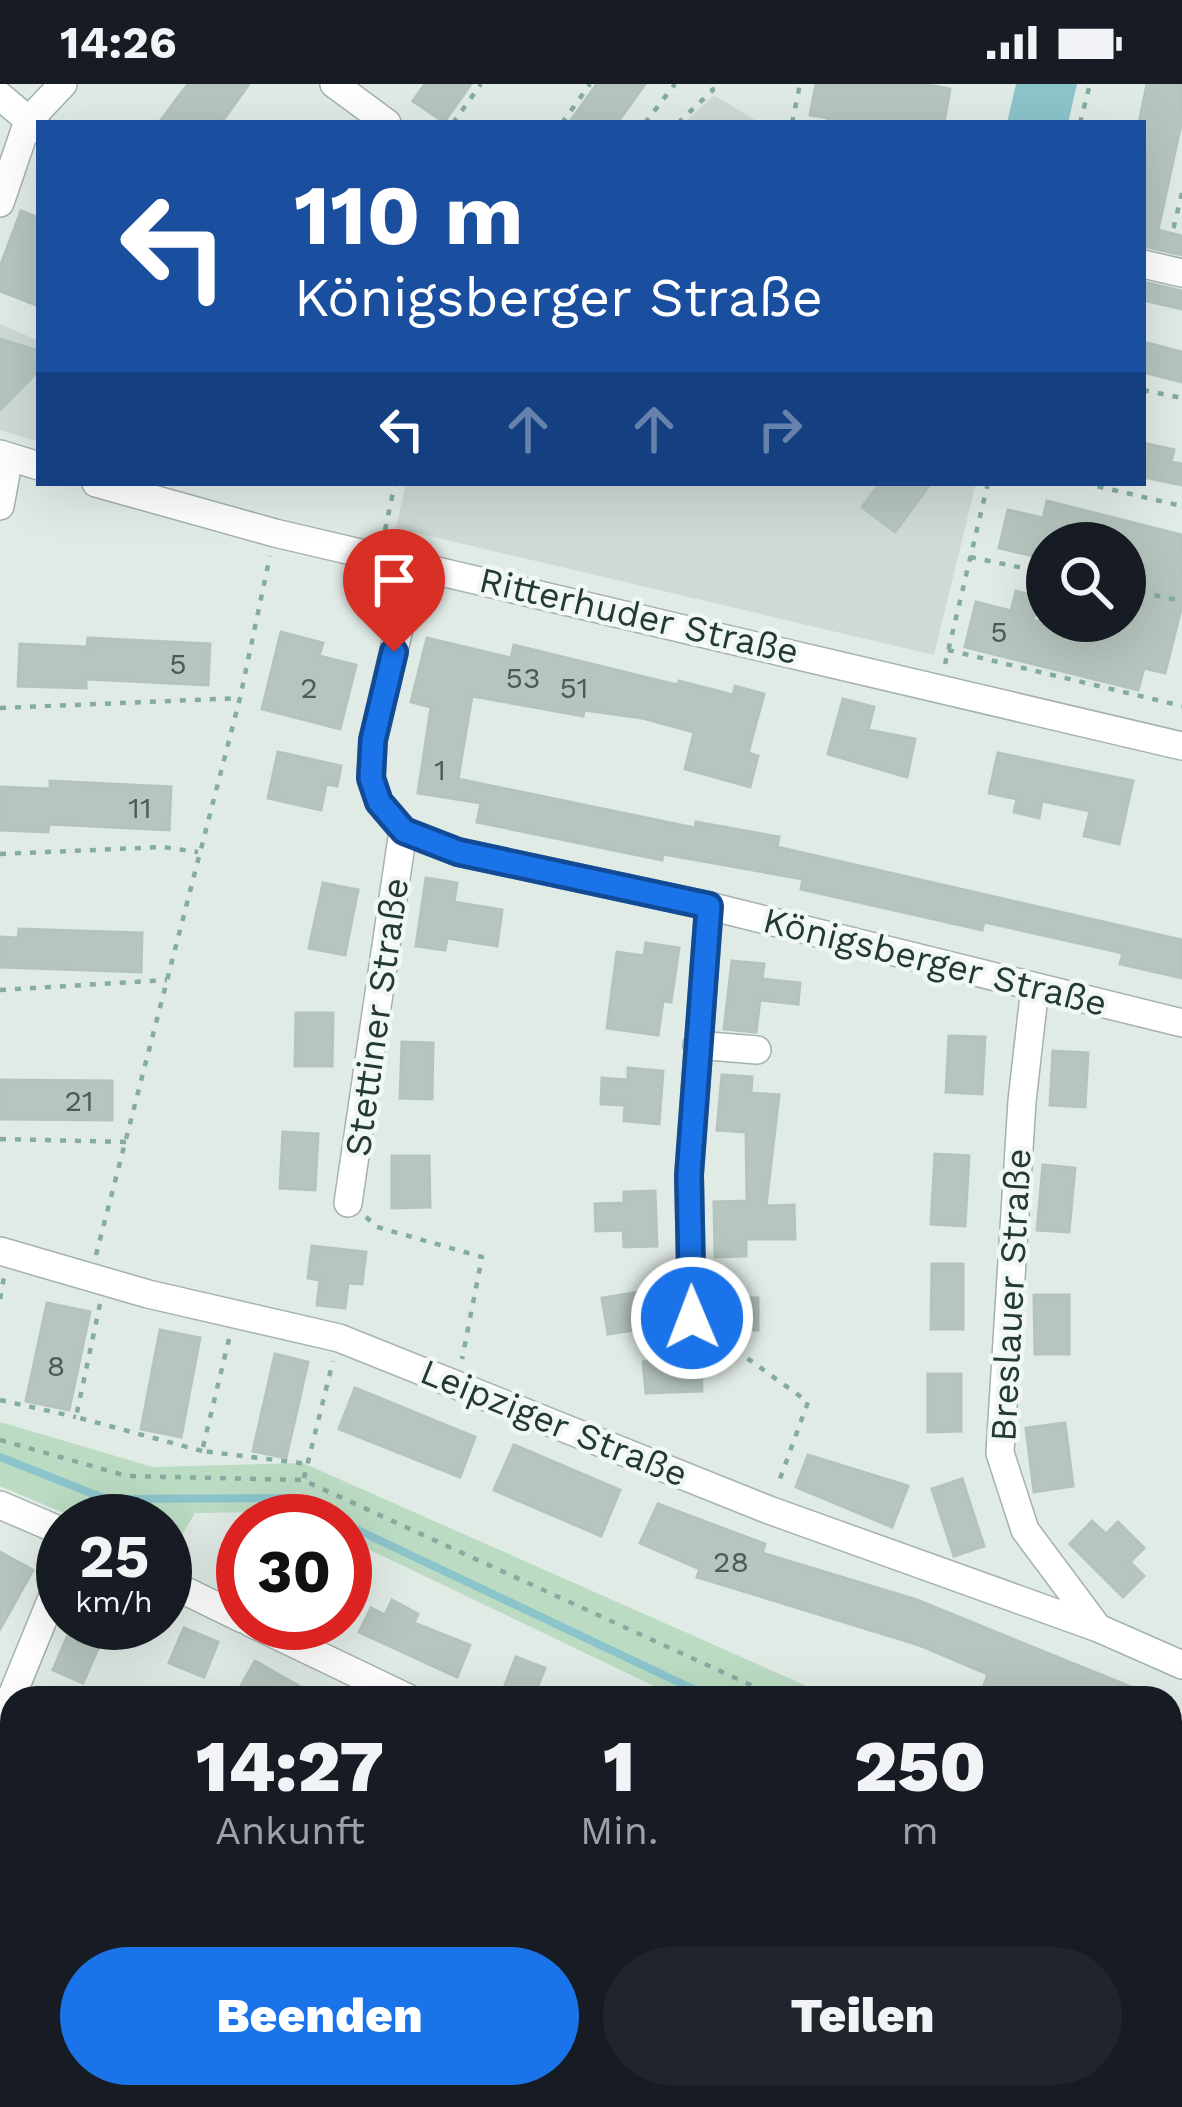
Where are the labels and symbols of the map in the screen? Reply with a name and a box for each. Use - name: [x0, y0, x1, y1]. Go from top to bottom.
- pin: [343, 529, 445, 652]
- street label: Ritterhuder Straße: [475, 559, 803, 673]
- house number: 5: [990, 614, 1008, 649]
- house number: 5: [169, 646, 187, 681]
- house number: 53: [506, 660, 540, 695]
- house number: 2: [300, 670, 318, 705]
- house number: 51: [559, 670, 589, 705]
- house number: 1: [434, 752, 446, 787]
- house number: 11: [128, 790, 152, 825]
- street label: Stettiner Straße: [337, 875, 417, 1159]
- street label: Königsberger Straße: [759, 899, 1111, 1025]
- house number: 21: [64, 1083, 94, 1118]
- street label: Breslauer Straße: [982, 1147, 1040, 1443]
- position arrow: [629, 1255, 755, 1381]
- house number: 8: [47, 1348, 65, 1383]
- street label: Leipziger Straße: [414, 1350, 694, 1496]
- speed limit sign: 30: [216, 1494, 372, 1650]
- house number: 28: [713, 1544, 749, 1579]

